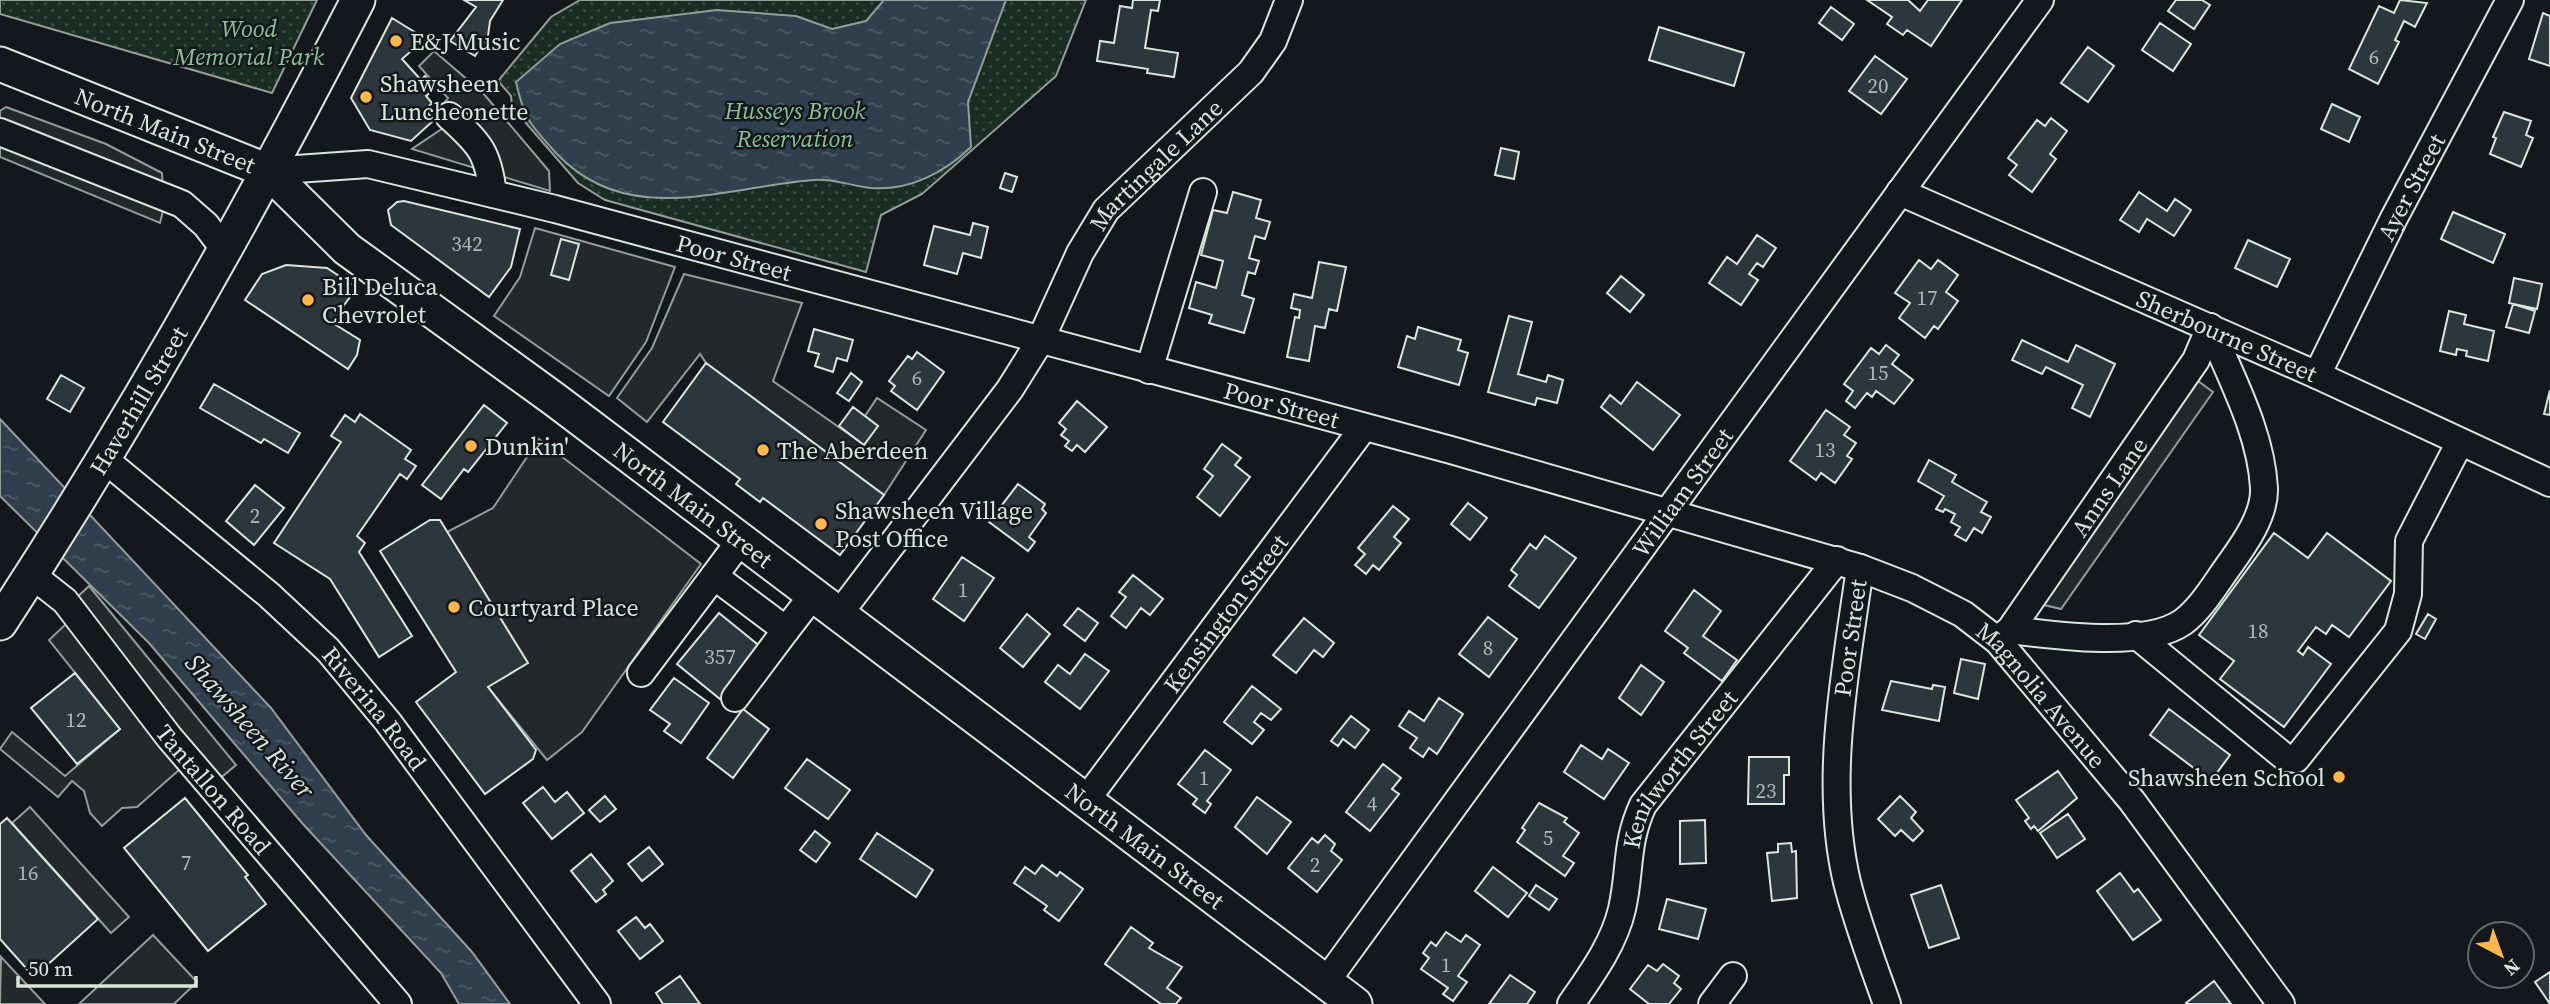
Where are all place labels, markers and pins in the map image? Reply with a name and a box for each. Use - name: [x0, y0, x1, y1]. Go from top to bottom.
- place label: E&J Music: [410, 25, 521, 58]
- marker: E&J Music: [388, 33, 404, 49]
- place label: Shawsheen Luncheonette: [380, 67, 528, 128]
- marker: Shawsheen Luncheonette: [358, 89, 374, 105]
- place label: Bill Deluca Chevrolet: [322, 270, 439, 331]
- marker: Bill Deluca Chevrolet: [300, 292, 316, 308]
- place label: Dunkin': [485, 430, 569, 463]
- place label: The Aberdeen: [777, 434, 928, 467]
- marker: Dunkin': [463, 438, 479, 454]
- marker: The Aberdeen: [755, 442, 771, 458]
- place label: Shawsheen Village Post Office: [835, 494, 1033, 555]
- marker: Shawsheen Village Post Office: [813, 516, 829, 532]
- place label: Courtyard Place: [468, 591, 639, 624]
- marker: Courtyard Place: [446, 599, 462, 615]
- place label: Shawsheen School: [2128, 761, 2325, 794]
- marker: Shawsheen School: [2331, 769, 2347, 785]

